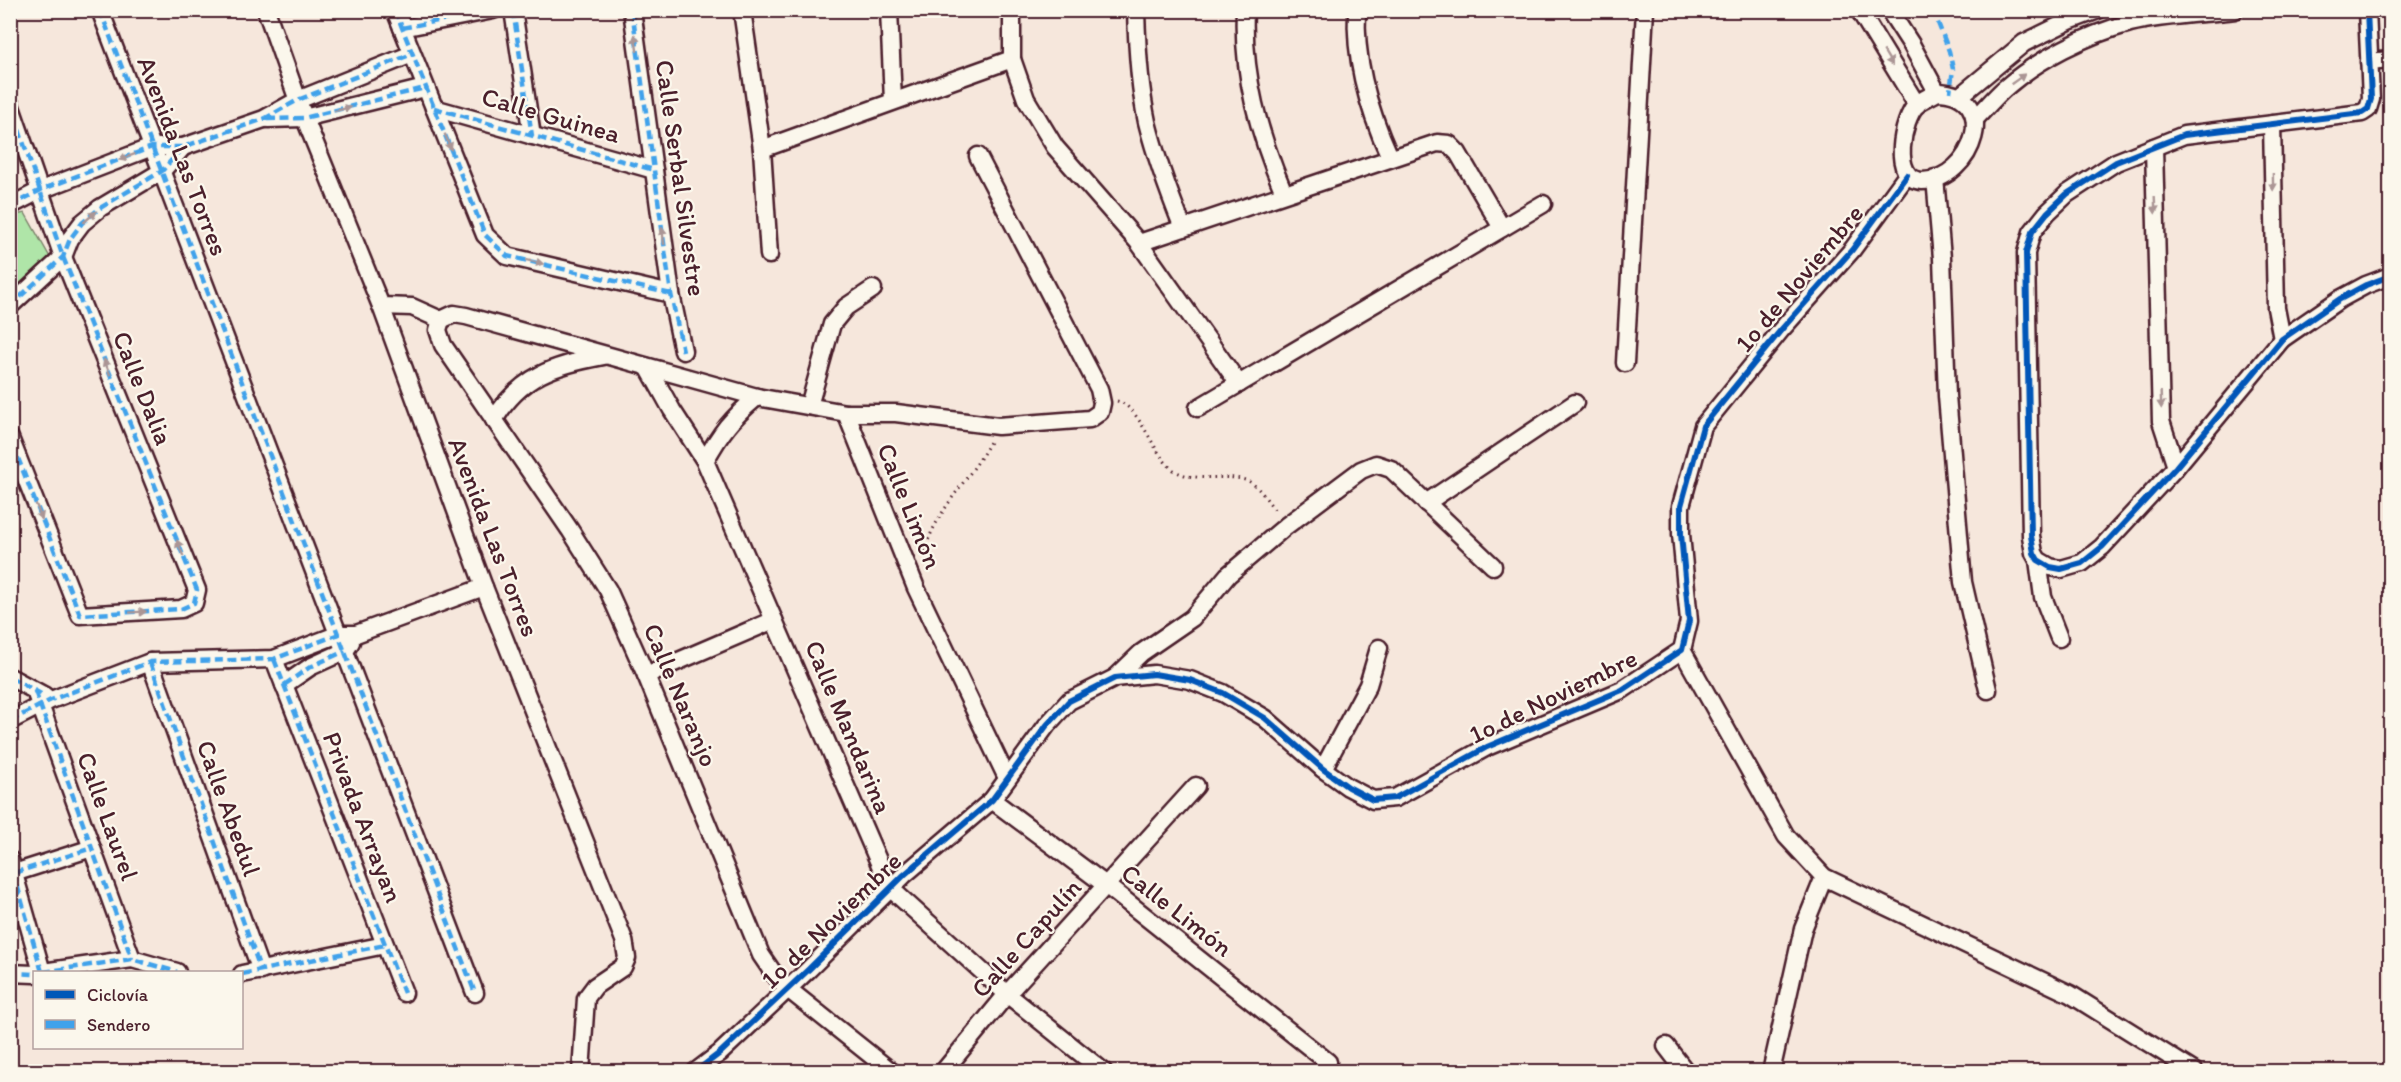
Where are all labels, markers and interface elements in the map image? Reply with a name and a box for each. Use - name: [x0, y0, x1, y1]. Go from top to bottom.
- one-way arrow: [632, 33, 641, 52]
- one-way arrow: [1882, 50, 1893, 66]
- street label: Avenida Las Torres: [130, 52, 236, 260]
- street label: Calle Serbal Silvestre: [649, 58, 713, 298]
- one-way arrow: [2010, 74, 2025, 86]
- street label: Calle Guinea: [478, 80, 625, 150]
- one-way arrow: [333, 103, 352, 113]
- one-way arrow: [444, 133, 453, 151]
- one-way arrow: [118, 153, 136, 162]
- one-way arrow: [2268, 173, 2278, 192]
- one-way arrow: [2151, 196, 2160, 215]
- street label: 1o de Noviembre: [1728, 197, 1870, 359]
- one-way arrow: [82, 211, 97, 224]
- one-way arrow: [659, 226, 668, 245]
- one-way arrow: [525, 258, 544, 267]
- street label: Calle Dalia: [106, 326, 180, 450]
- one-way arrow: [102, 358, 111, 376]
- one-way arrow: [2156, 391, 2165, 410]
- street label: Avenida Las Torres: [441, 433, 547, 641]
- street label: Calle Limón: [870, 438, 950, 574]
- one-way arrow: [35, 503, 45, 521]
- one-way arrow: [175, 539, 184, 557]
- one-way arrow: [128, 607, 147, 617]
- street label: Calle Naranjo: [636, 619, 726, 771]
- street label: Calle Mandarina: [798, 636, 900, 819]
- street label: 1o de Noviembre: [1464, 641, 1642, 751]
- street label: Privada Arrayan: [316, 727, 410, 907]
- street label: Calle Abedul: [190, 736, 268, 880]
- street label: Calle Laurel: [70, 747, 146, 885]
- street label: 1o de Noviembre: [754, 845, 908, 995]
- street label: Calle Limón: [1115, 857, 1239, 964]
- street label: Calle Capulín: [964, 872, 1088, 1004]
- legend: [33, 971, 243, 1049]
- text: Ciclovía: [87, 984, 149, 1006]
- text: Sendero: [87, 1014, 150, 1036]

